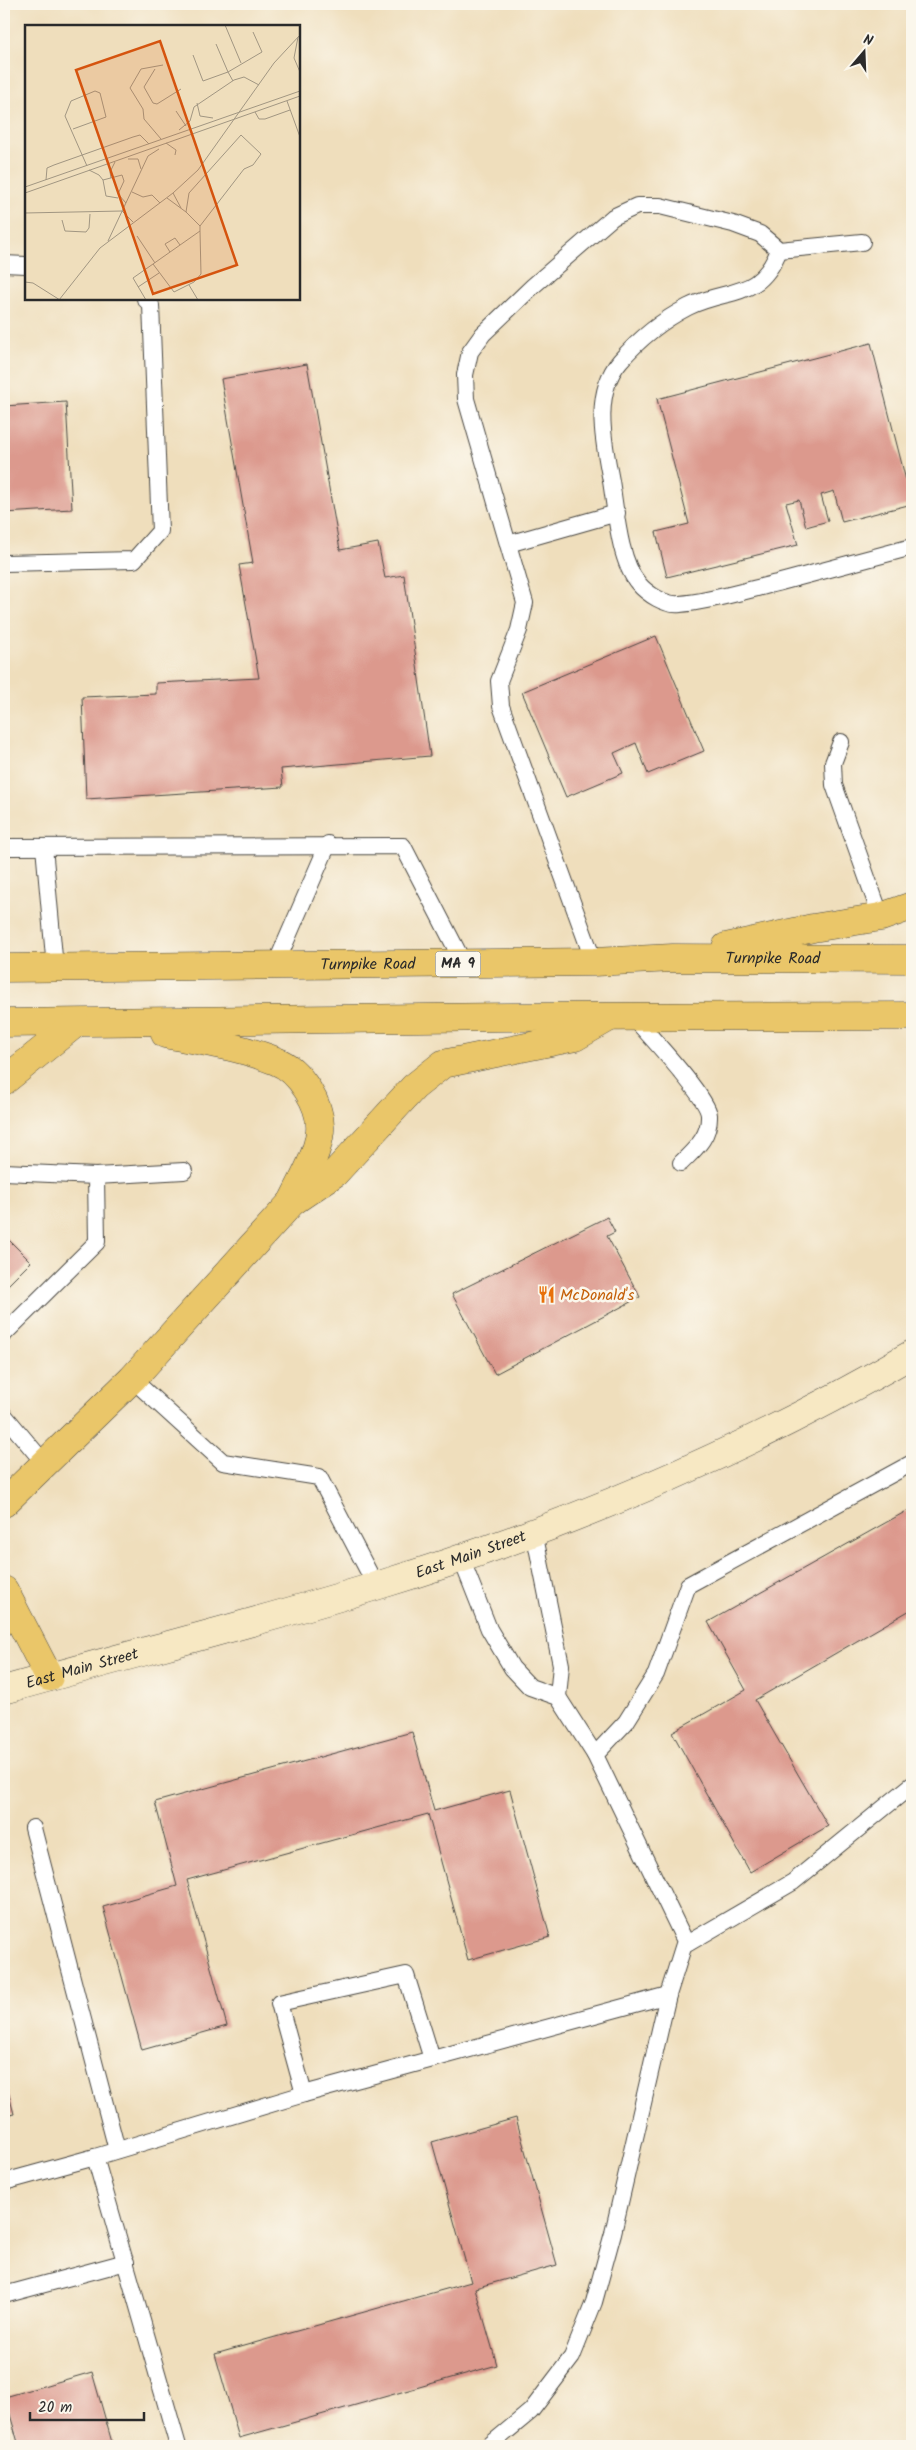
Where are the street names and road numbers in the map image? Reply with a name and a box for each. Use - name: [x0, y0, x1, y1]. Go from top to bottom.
- street label: Turnpike Road: [725, 946, 821, 971]
- street label: Turnpike Road: [320, 951, 417, 977]
- road number: MA 9: [436, 952, 480, 976]
- street label: East Main Street: [412, 1524, 530, 1585]
- street label: East Main Street: [23, 1641, 142, 1696]

